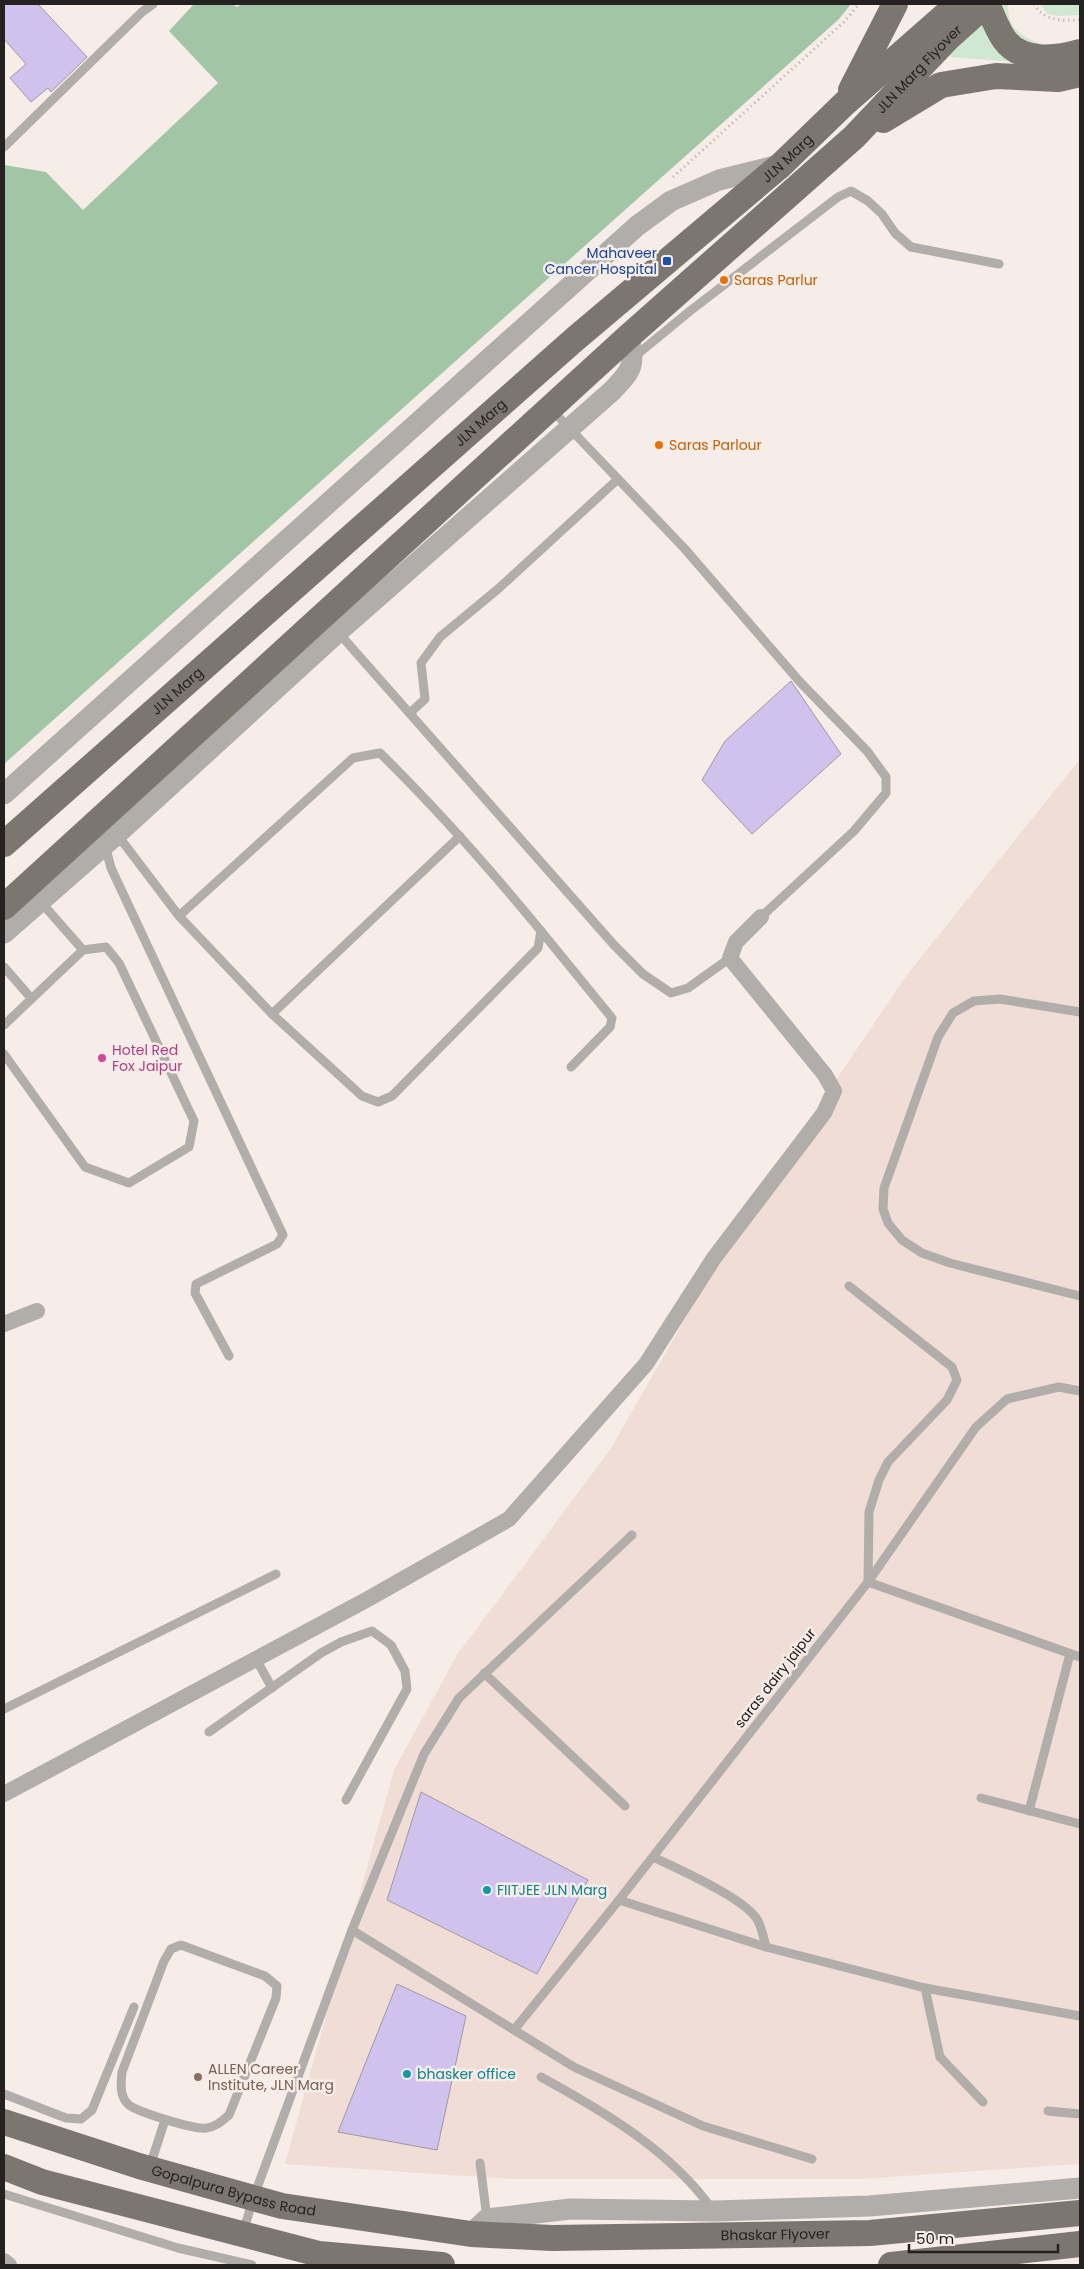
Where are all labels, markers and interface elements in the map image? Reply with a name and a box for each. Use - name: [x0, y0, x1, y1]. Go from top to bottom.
- street label: JLN Marg Flyover: [872, 20, 966, 118]
- street label: JLN Marg: [757, 129, 817, 187]
- place label: Mahaveer Cancer Hospital: [545, 243, 657, 279]
- marker: Mahaveer Cancer Hospital: [661, 255, 673, 267]
- place label: Saras Parlur: [734, 270, 818, 290]
- marker: Saras Parlur: [718, 274, 730, 286]
- street label: JLN Marg: [450, 394, 511, 451]
- place label: Saras Parlour: [669, 435, 762, 455]
- marker: Saras Parlour: [653, 439, 665, 451]
- street label: JLN Marg: [147, 663, 207, 719]
- place label: Hotel Red Fox Jaipur: [112, 1040, 182, 1076]
- marker: Hotel Red Fox Jaipur: [96, 1052, 108, 1064]
- street label: saras dairy jaipur: [730, 1624, 820, 1732]
- place label: FIITJEE JLN Marg: [497, 1880, 607, 1900]
- marker: FIITJEE JLN Marg: [481, 1884, 493, 1896]
- place label: ALLEN Career Institute, JLN Marg: [208, 2059, 334, 2095]
- place label: bhasker office: [417, 2064, 516, 2084]
- marker: bhasker office: [401, 2068, 413, 2080]
- marker: ALLEN Career Institute, JLN Marg: [192, 2071, 204, 2083]
- street label: Gopalpura Bypass Road: [149, 2160, 317, 2221]
- scale bar: [909, 2222, 1058, 2254]
- street label: Bhaskar Flyover: [721, 2224, 830, 2245]
- text: 50 m: [916, 2228, 954, 2249]

